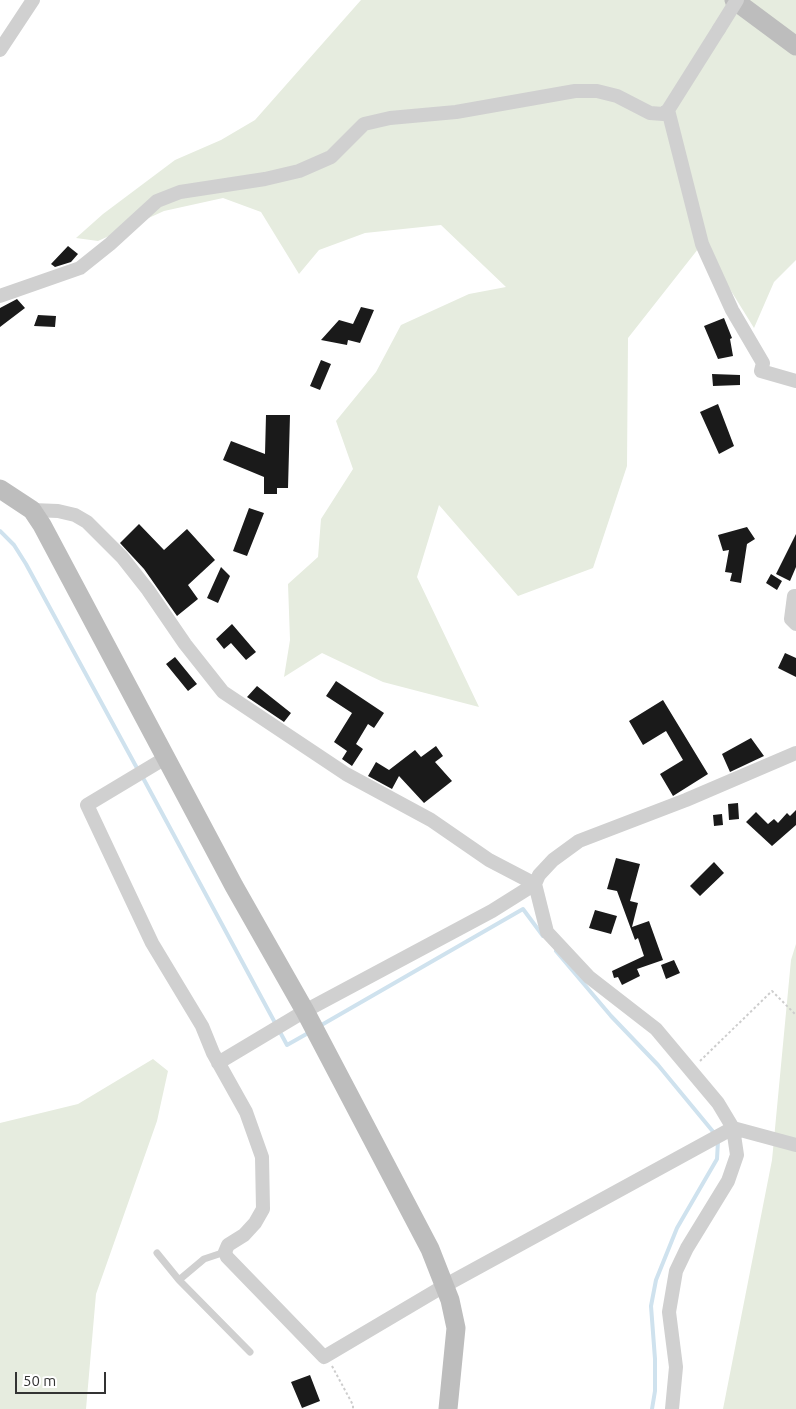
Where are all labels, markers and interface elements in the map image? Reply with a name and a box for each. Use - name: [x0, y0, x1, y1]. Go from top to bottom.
- scale bar: [18, 1362, 109, 1394]
- text: 50 m: [23, 1372, 56, 1389]

